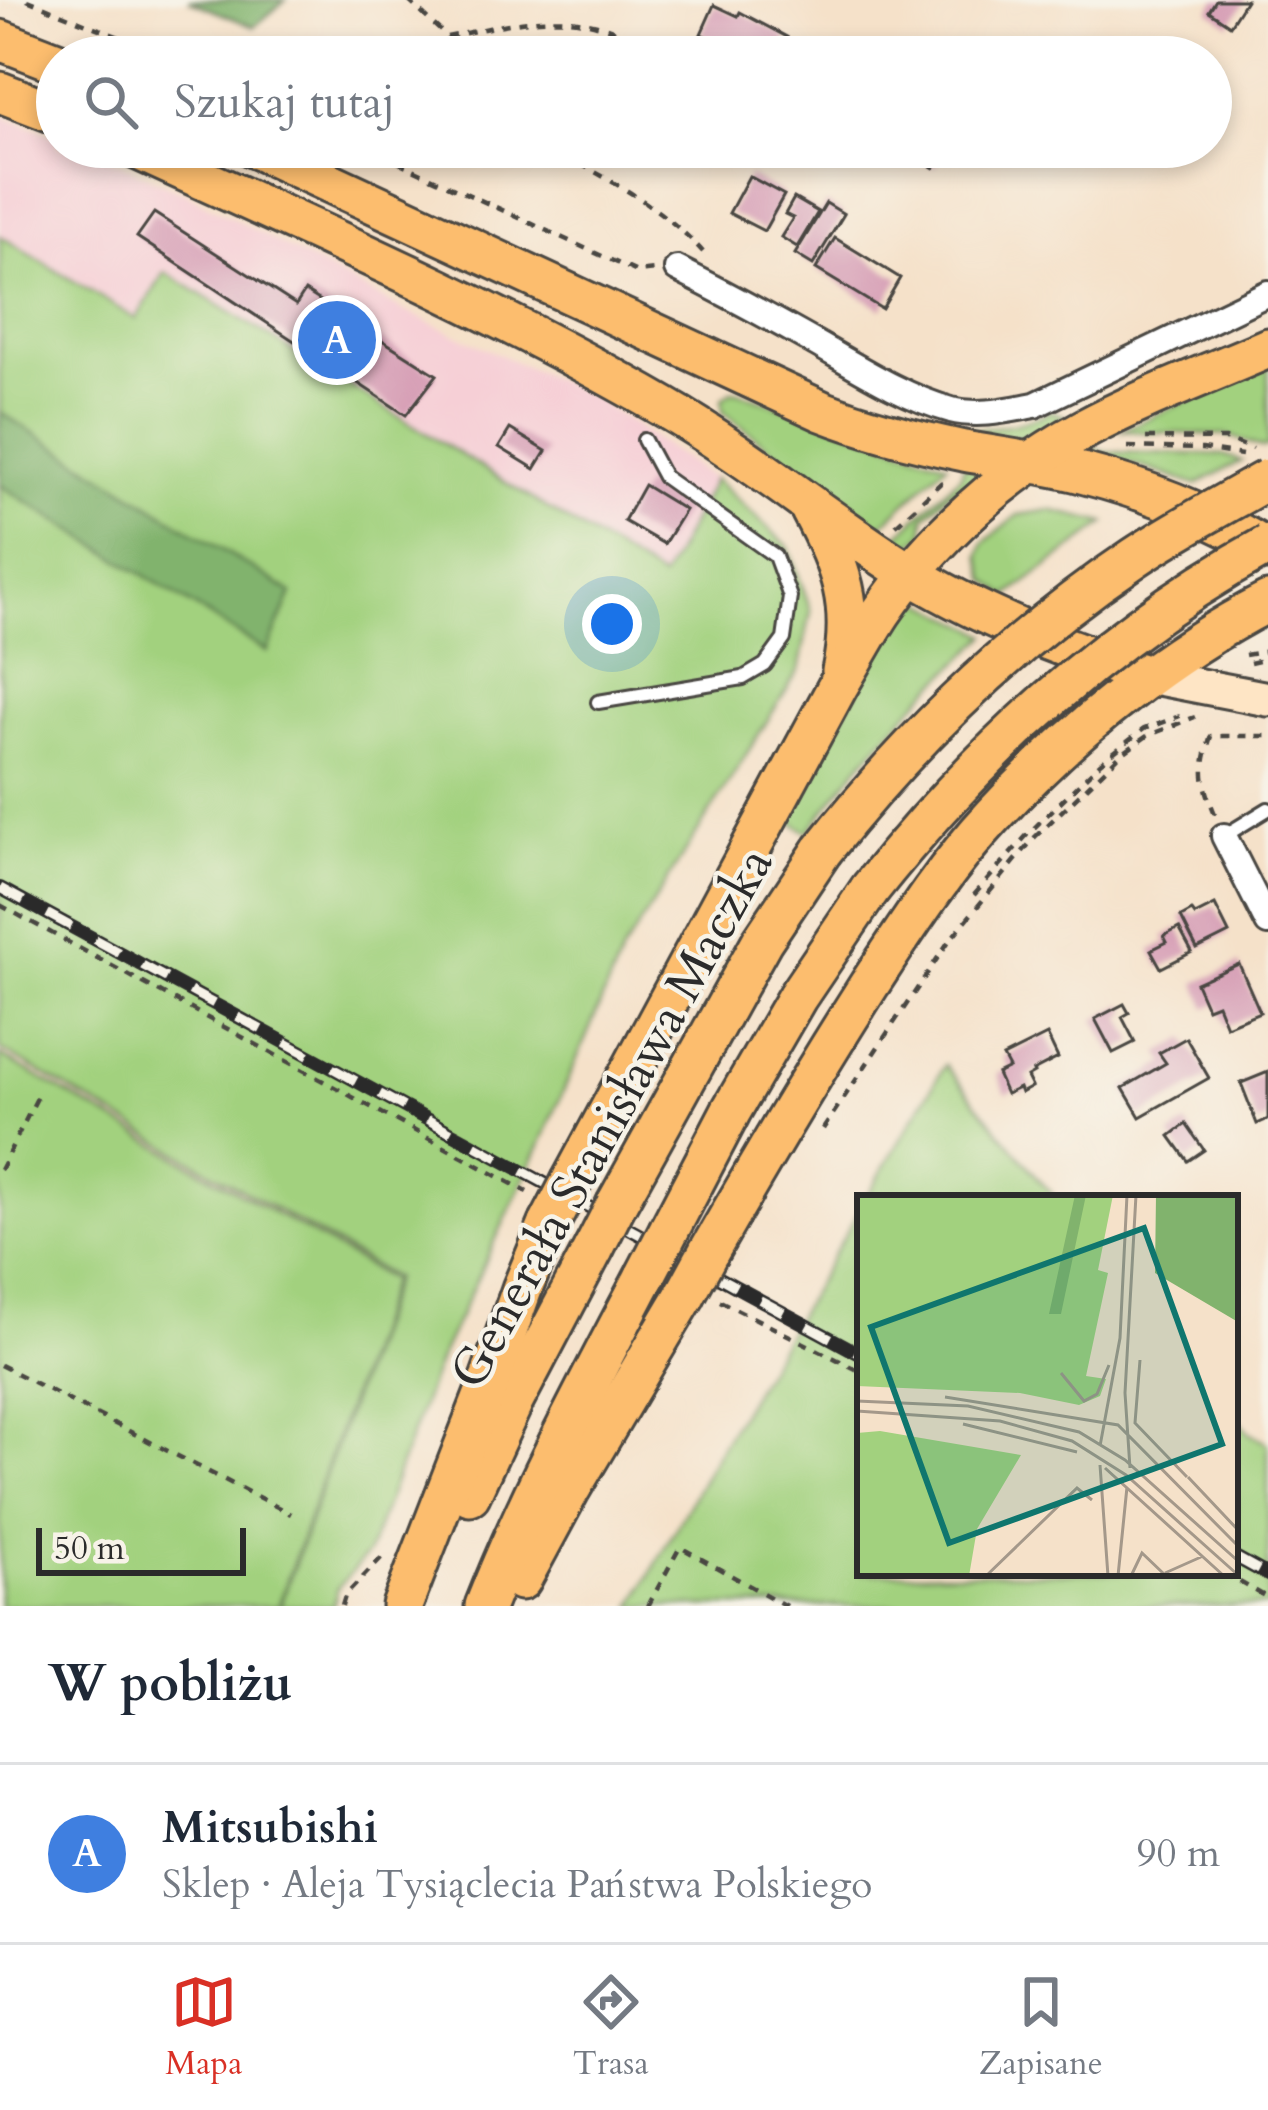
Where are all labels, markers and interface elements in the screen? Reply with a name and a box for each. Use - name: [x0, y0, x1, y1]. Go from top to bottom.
- search box: [36, 36, 1232, 168]
- icon: search: [78, 69, 144, 135]
- text: Szukaj tutaj: [174, 72, 395, 133]
- pin: A: [298, 295, 376, 385]
- your location: [582, 594, 642, 654]
- street label: Generała Stanisława Maczka: [434, 835, 790, 1401]
- inset map: [857, 1195, 1238, 1576]
- scale bar: [36, 1522, 246, 1575]
- text: 50 m: [54, 1526, 125, 1571]
- text: W pobliżu: [48, 1649, 292, 1719]
- text: Mitsubishi: [162, 1797, 378, 1858]
- text: A: [72, 1827, 102, 1880]
- text: 90 m: [1137, 1827, 1220, 1880]
- text: Sklep · Aleja Tysiąclecia Państwa Polskiego: [162, 1858, 872, 1911]
- tab: Mapa: [165, 1969, 242, 2086]
- tab: Trasa: [573, 1969, 649, 2086]
- tab: Zapisane: [979, 1969, 1103, 2086]

